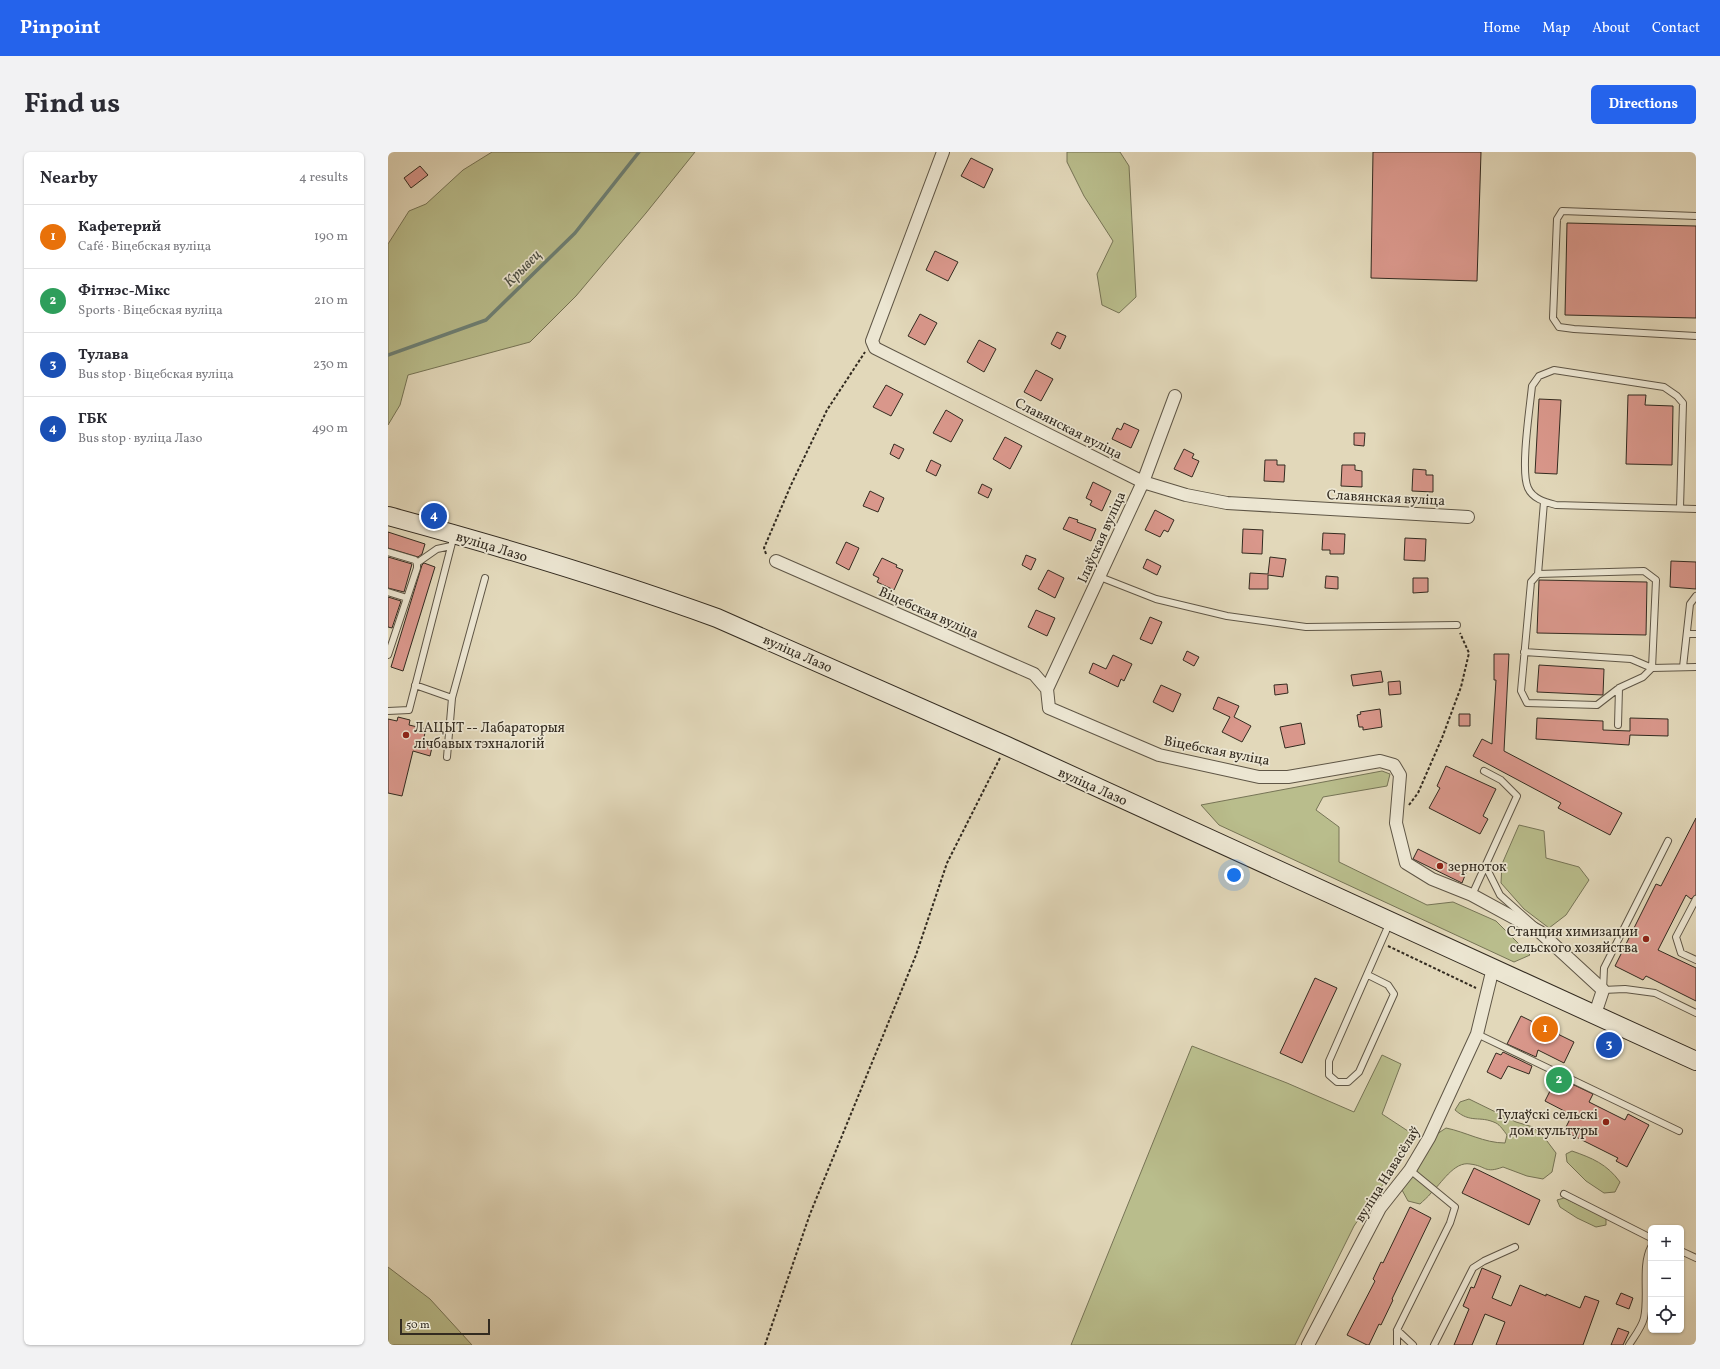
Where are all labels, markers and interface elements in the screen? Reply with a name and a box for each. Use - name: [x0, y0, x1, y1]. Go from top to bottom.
- text: Pinpoint: [20, 15, 100, 41]
- text: Home: [1483, 19, 1520, 38]
- text: Map: [1542, 19, 1570, 38]
- text: About: [1592, 19, 1630, 38]
- text: Contact: [1652, 19, 1700, 38]
- text: Find us: [24, 85, 120, 124]
- button: Directions: [1591, 85, 1696, 124]
- text: Nearby: [40, 167, 98, 190]
- text: 4 results: [299, 169, 348, 187]
- text: Кафетерий: [78, 217, 161, 238]
- text: 1: [50, 228, 56, 246]
- text: 190 m: [314, 228, 348, 246]
- text: Café · Віцебская вуліца: [78, 238, 211, 256]
- water label: Крывец: [500, 245, 547, 293]
- text: Фітнэс-Мікс: [78, 281, 170, 302]
- text: 2: [50, 292, 56, 310]
- text: 210 m: [314, 292, 348, 310]
- text: Sports · Віцебская вуліца: [78, 302, 223, 320]
- text: Тулава: [78, 345, 129, 366]
- text: 3: [50, 356, 56, 374]
- text: 230 m: [313, 356, 348, 374]
- text: Bus stop · Віцебская вуліца: [78, 366, 234, 384]
- street label: Славянская вуліца: [1011, 394, 1125, 465]
- text: ГБК: [78, 409, 107, 430]
- text: 4: [49, 420, 57, 438]
- text: 490 m: [312, 420, 348, 438]
- text: Bus stop · вуліца Лазо: [78, 430, 202, 448]
- street label: Славянская вуліца: [1326, 486, 1446, 511]
- street label: Ілаўская вуліца: [1074, 489, 1131, 586]
- pin: 4: [421, 501, 447, 531]
- street label: вуліца Лазо: [453, 528, 530, 567]
- street label: Віцебская вуліца: [875, 583, 981, 644]
- street label: вуліца Лазо: [760, 631, 835, 678]
- place label: ЛАЦЫТ -- Лабараторыя лічбавых тэхналогій: [414, 719, 565, 754]
- marker: ЛАЦЫТ -- Лабараторыя лічбавых тэхналогій: [401, 730, 411, 740]
- street label: Віцебская вуліца: [1162, 732, 1271, 771]
- street label: вуліца Лазо: [1055, 764, 1130, 811]
- place label: зерноток: [1448, 858, 1507, 877]
- marker: зерноток: [1435, 861, 1445, 871]
- your location: [1224, 865, 1244, 885]
- place label: Станция химизации сельского хозяйства: [1507, 923, 1638, 958]
- marker: Станция химизации сельского хозяйства: [1641, 934, 1651, 944]
- pin: 1: [1532, 1014, 1558, 1044]
- pin: 3: [1596, 1030, 1622, 1060]
- pin: 2: [1546, 1065, 1572, 1095]
- place label: Тулаўскі сельскі дом культуры: [1496, 1106, 1598, 1141]
- marker: Тулаўскі сельскі дом культуры: [1601, 1117, 1611, 1127]
- street label: вуліца Навасёлаў: [1351, 1123, 1426, 1226]
- map controls: [1648, 1225, 1684, 1333]
- button: +: [1648, 1225, 1684, 1261]
- button: −: [1648, 1261, 1684, 1297]
- button: locate: [1648, 1297, 1684, 1333]
- scale bar: [400, 1317, 490, 1336]
- text: 50 m: [406, 1318, 430, 1333]

